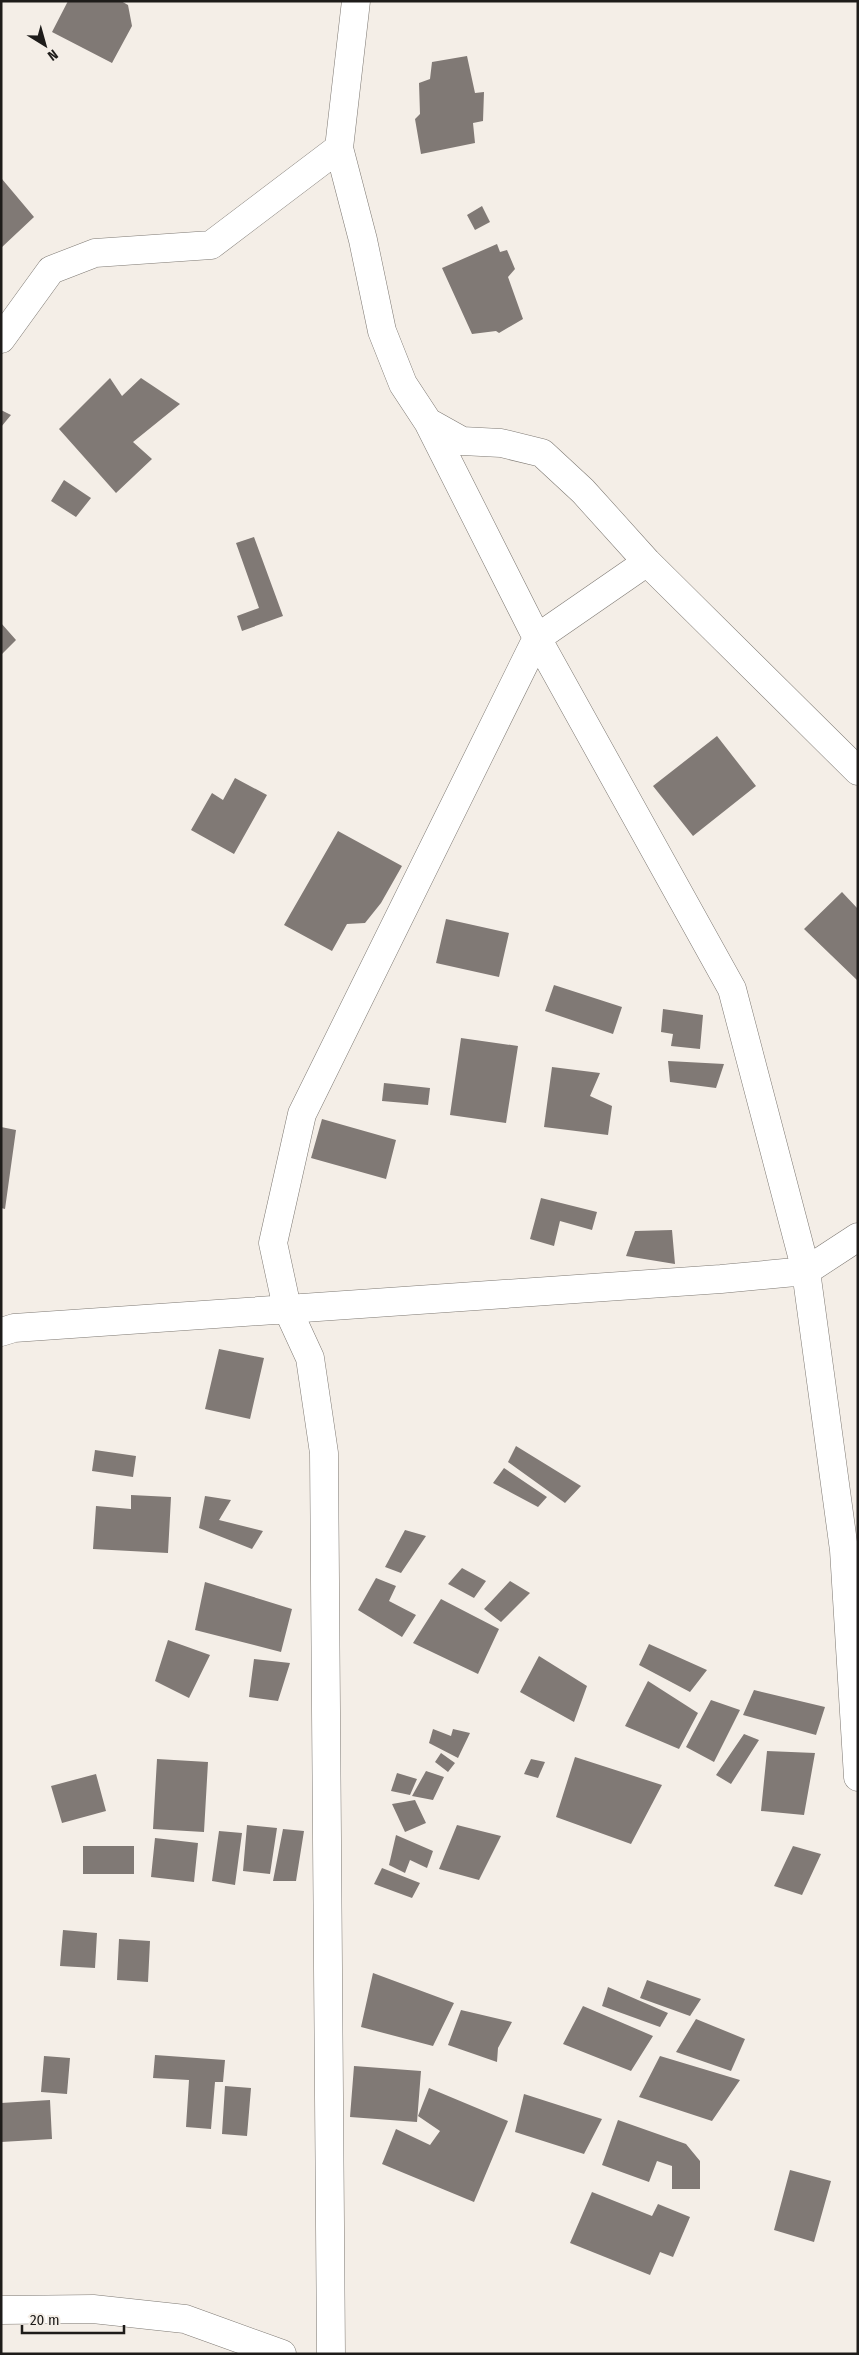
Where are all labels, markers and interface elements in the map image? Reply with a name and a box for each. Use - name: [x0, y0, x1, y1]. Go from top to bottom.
- north arrow: [20, 20, 70, 70]
- text: N: [44, 46, 61, 64]
- scale bar: [22, 2302, 125, 2334]
- text: 20 m: [30, 2311, 60, 2329]

